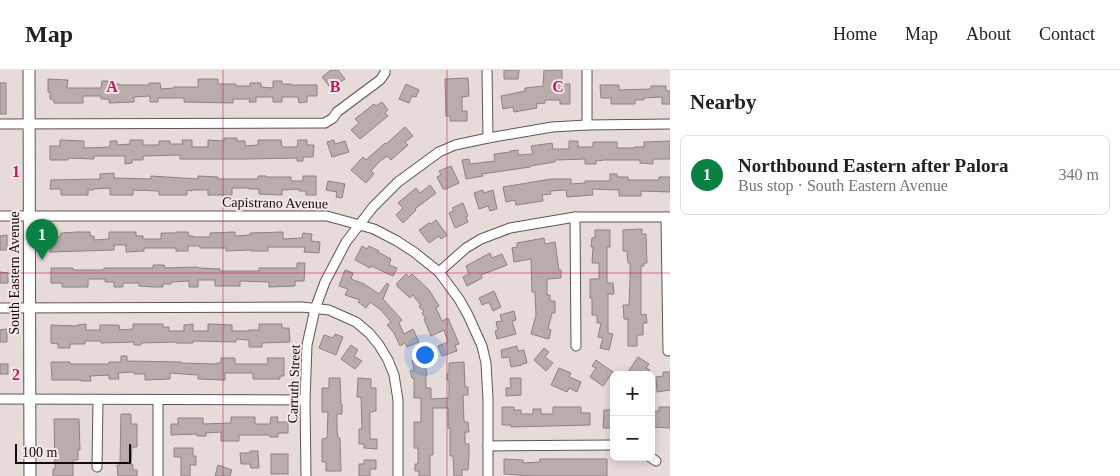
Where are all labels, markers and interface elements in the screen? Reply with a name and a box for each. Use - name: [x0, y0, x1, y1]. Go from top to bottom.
- text: Map: [25, 21, 73, 47]
- text: Home: [833, 24, 877, 44]
- text: Map: [905, 24, 938, 44]
- text: About: [966, 24, 1011, 44]
- text: Contact: [1039, 24, 1095, 44]
- text: A: [106, 78, 118, 95]
- text: B: [330, 78, 341, 95]
- text: C: [552, 78, 564, 95]
- text: Nearby: [690, 90, 757, 114]
- text: Northbound Eastern after Palora: [738, 155, 1008, 176]
- text: 1: [12, 163, 20, 180]
- text: 1: [703, 166, 711, 183]
- text: 340 m: [1059, 166, 1099, 183]
- text: Bus stop · South Eastern Avenue: [738, 177, 948, 194]
- street label: Capistrano Avenue: [222, 195, 328, 211]
- street label: South Eastern Avenue: [7, 211, 22, 335]
- pin: 1: [26, 219, 58, 260]
- your location: [412, 342, 438, 368]
- street label: Carruth Street: [285, 344, 303, 424]
- text: 2: [12, 366, 20, 383]
- map controls: [610, 371, 655, 461]
- button: +: [610, 371, 655, 416]
- button: −: [610, 416, 655, 461]
- scale bar: [15, 441, 131, 464]
- text: 100 m: [22, 445, 57, 460]

